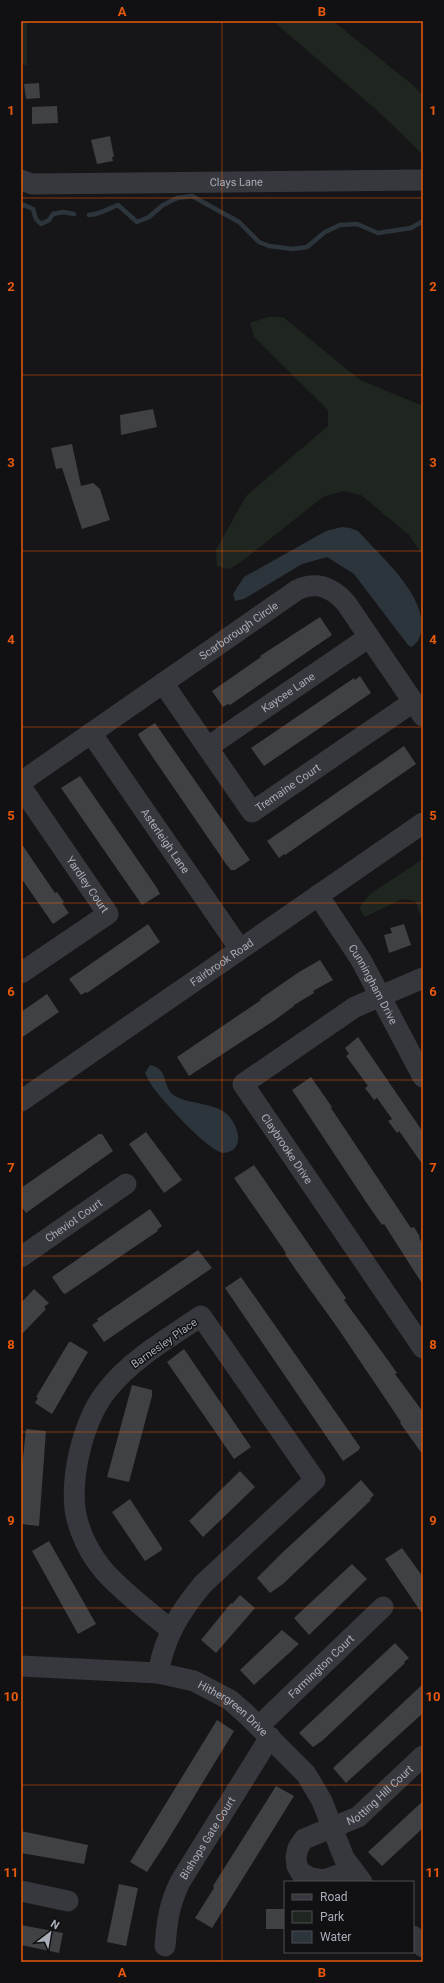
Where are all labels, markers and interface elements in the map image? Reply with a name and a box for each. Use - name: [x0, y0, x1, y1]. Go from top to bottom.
- text: A: [118, 4, 127, 19]
- text: B: [318, 4, 326, 19]
- text: 1: [7, 103, 15, 118]
- text: 1: [429, 103, 437, 118]
- street label: Clays Lane: [210, 176, 263, 189]
- text: 2: [7, 279, 15, 294]
- text: 2: [429, 279, 437, 294]
- text: 3: [7, 455, 15, 470]
- text: 3: [429, 455, 437, 470]
- street label: Scarborough Circle: [197, 599, 281, 663]
- text: 4: [7, 632, 15, 647]
- text: 4: [429, 632, 437, 647]
- street label: Kaycee Lane: [259, 670, 318, 716]
- street label: Tremaine Court: [253, 761, 323, 815]
- street label: Asterleigh Lane: [138, 806, 192, 876]
- text: 5: [7, 808, 15, 823]
- text: 5: [429, 808, 437, 823]
- street label: Yardley Court: [63, 854, 111, 916]
- street label: Fairbrook Road: [188, 936, 256, 989]
- street label: Cunningham Drive: [345, 942, 400, 1027]
- text: 6: [7, 984, 15, 999]
- text: 6: [429, 984, 437, 999]
- street label: Claybrooke Drive: [258, 1111, 315, 1187]
- text: 7: [7, 1160, 15, 1175]
- text: 7: [429, 1160, 437, 1175]
- street label: Cheviot Court: [43, 1196, 105, 1245]
- street label: Barnesley Place: [129, 1316, 200, 1371]
- text: 8: [7, 1337, 15, 1352]
- text: 8: [429, 1337, 437, 1352]
- text: 9: [7, 1513, 15, 1528]
- text: 9: [429, 1513, 437, 1528]
- street label: Farmington Court: [286, 1632, 357, 1701]
- street label: Hithergreen Drive: [196, 1678, 270, 1739]
- text: 10: [4, 1689, 18, 1704]
- text: 10: [426, 1689, 440, 1704]
- street label: Notting Hill Court: [345, 1762, 416, 1828]
- street label: Bishops Gate Court: [177, 1794, 239, 1882]
- text: 11: [4, 1865, 18, 1880]
- text: 11: [426, 1865, 440, 1880]
- legend: [284, 1881, 414, 1953]
- text: Road: [320, 1890, 348, 1904]
- text: Park: [320, 1910, 345, 1924]
- north arrow: [30, 1913, 70, 1953]
- text: N: [48, 1917, 62, 1933]
- text: Water: [320, 1930, 351, 1944]
- text: A: [118, 1965, 127, 1980]
- text: B: [318, 1965, 326, 1980]

